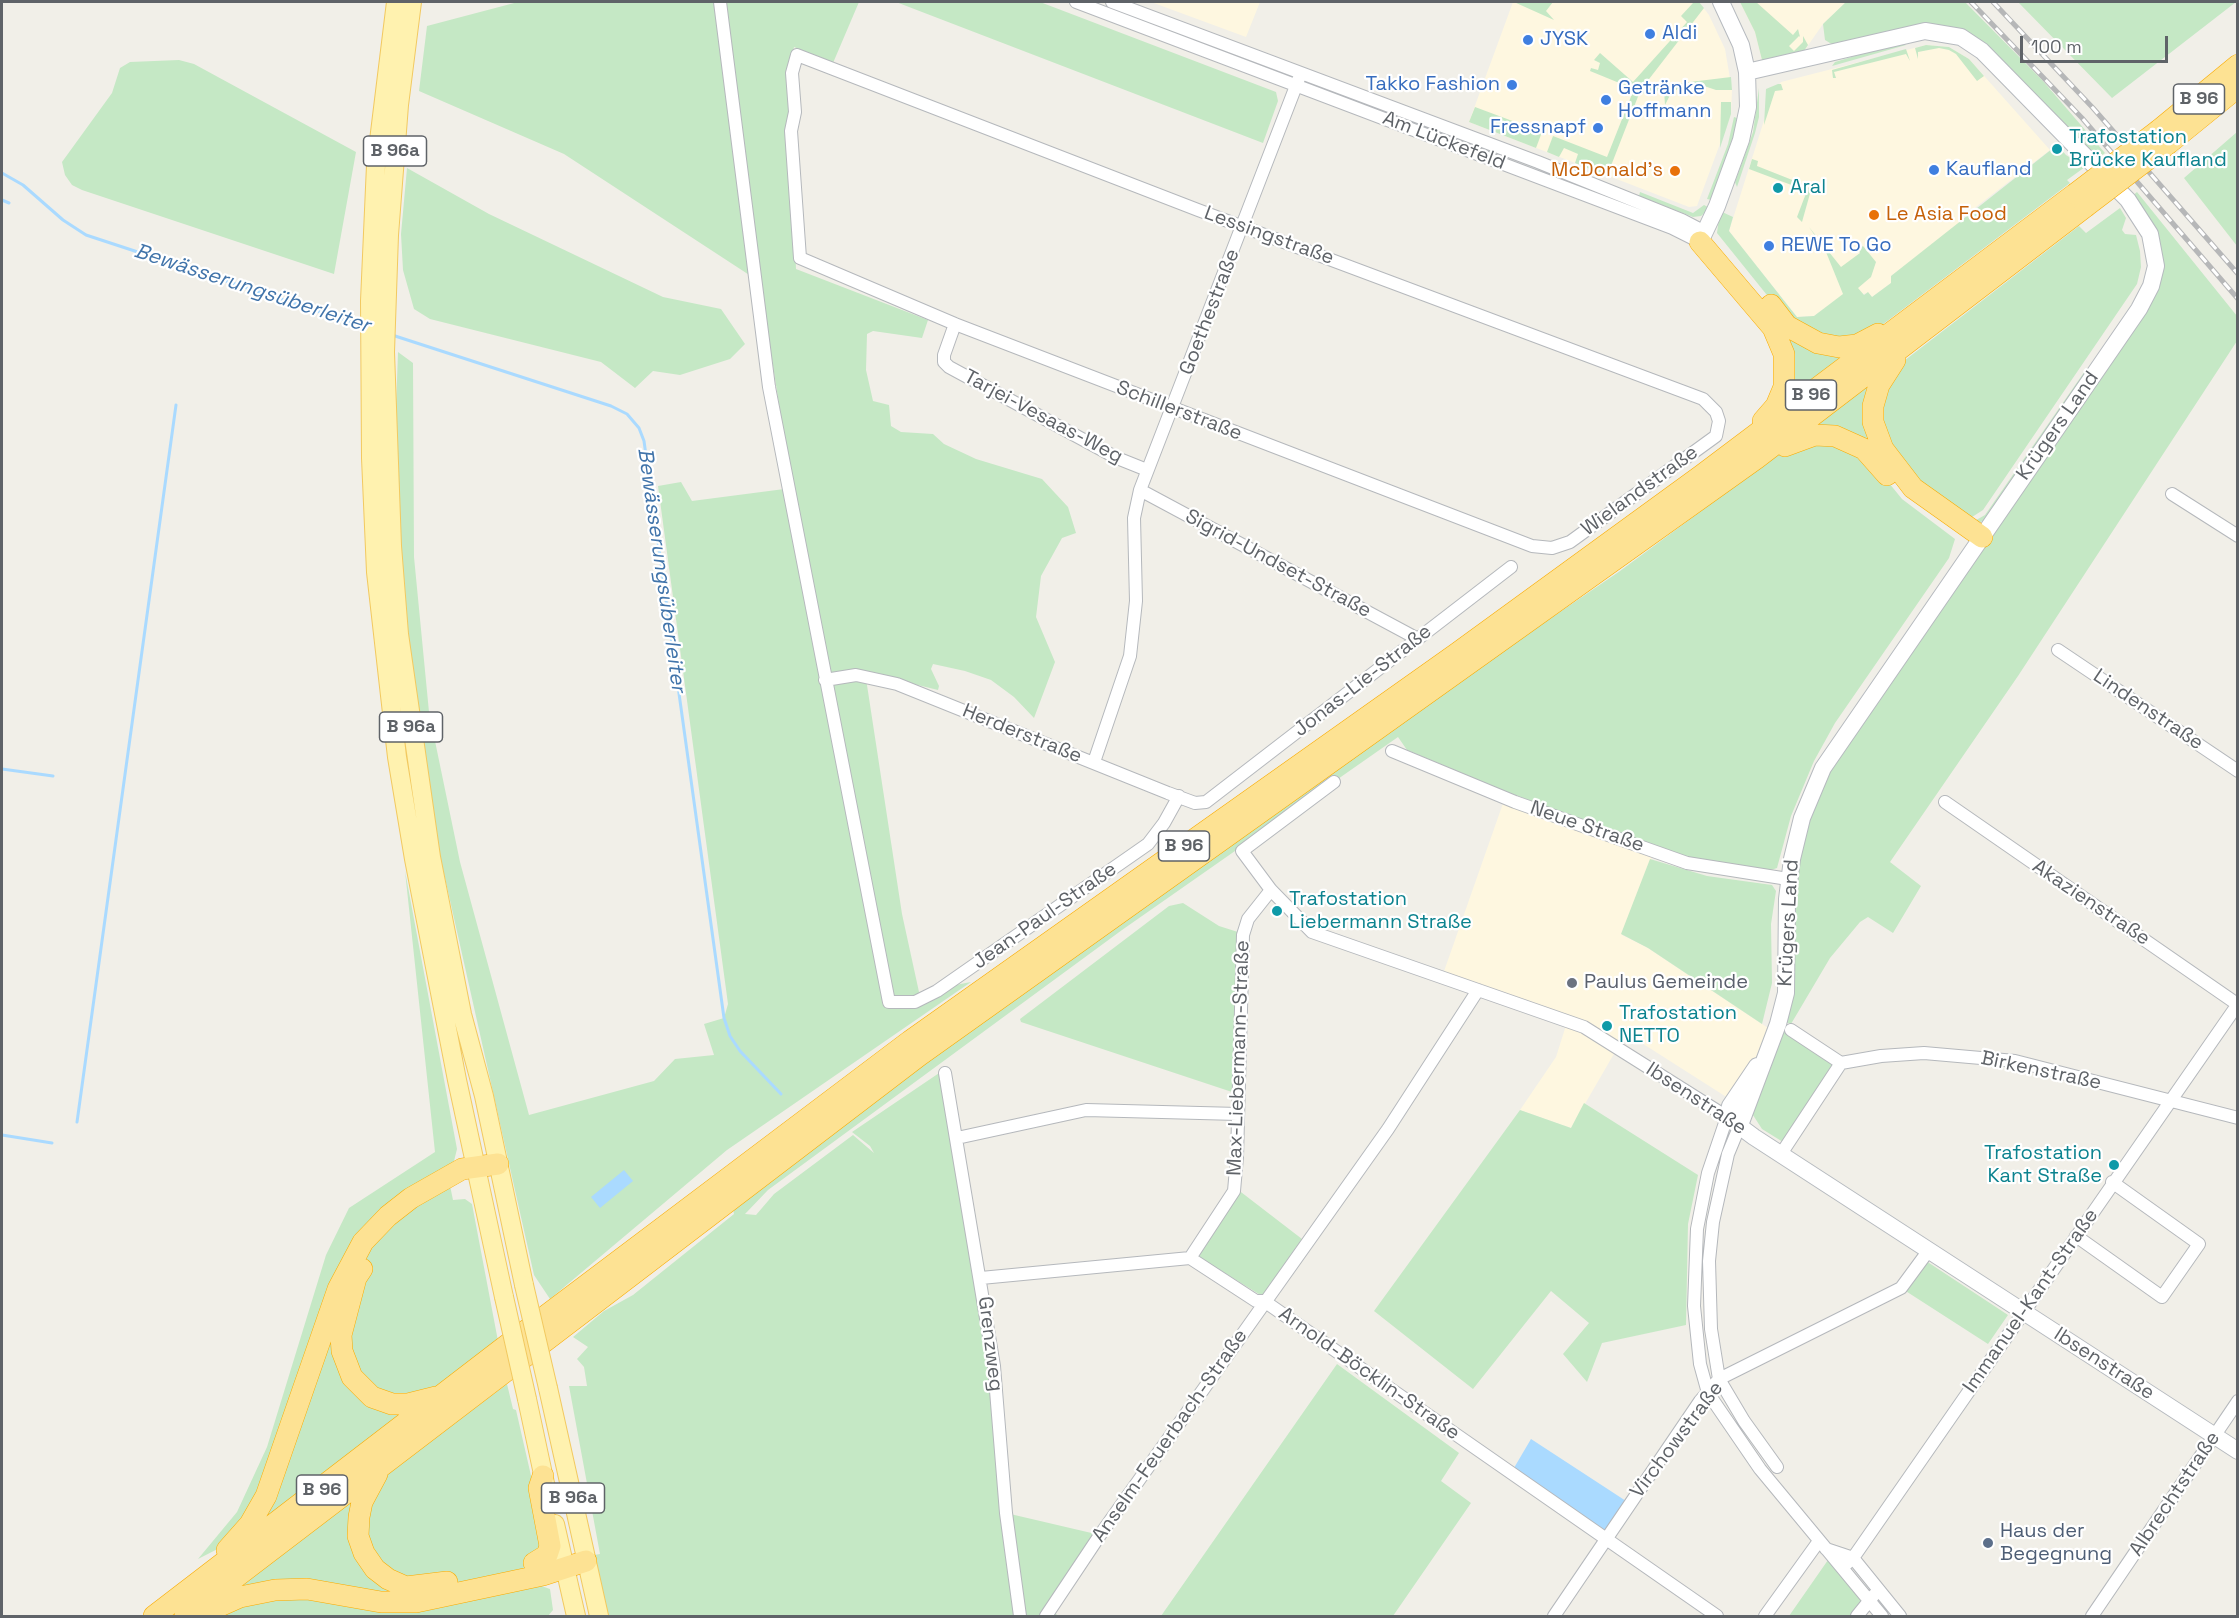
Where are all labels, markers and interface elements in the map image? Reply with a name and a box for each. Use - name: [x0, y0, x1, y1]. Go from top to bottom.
- place label: Aldi: [1662, 22, 1697, 46]
- scale bar: [2023, 24, 2172, 62]
- marker: Aldi: [1643, 27, 1657, 41]
- place label: JYSK: [1540, 28, 1588, 52]
- marker: JYSK: [1521, 33, 1535, 47]
- text: 100 m: [2031, 35, 2082, 58]
- place label: Takko Fashion: [1366, 73, 1500, 97]
- place label: Getränke Hoffmann: [1618, 77, 1712, 124]
- marker: Takko Fashion: [1505, 78, 1519, 92]
- road number: B 96: [2174, 84, 2224, 114]
- marker: Getränke Hoffmann: [1599, 93, 1613, 107]
- street label: Am Lückefeld: [1379, 107, 1509, 175]
- place label: Fressnapf: [1490, 116, 1586, 140]
- marker: Fressnapf: [1591, 121, 1605, 135]
- place label: Trafostation Brücke Kaufland: [2069, 126, 2227, 173]
- road number: B 96a: [364, 136, 426, 166]
- marker: Trafostation Brücke Kaufland: [2050, 142, 2064, 156]
- place label: Kaufland: [1946, 158, 2032, 182]
- place label: McDonald's: [1551, 159, 1663, 183]
- marker: Kaufland: [1927, 163, 1941, 177]
- marker: McDonald's: [1668, 164, 1682, 178]
- place label: Aral: [1790, 176, 1826, 200]
- marker: Aral: [1771, 181, 1785, 195]
- street label: Lessingstraße: [1201, 201, 1337, 271]
- place label: Le Asia Food: [1886, 203, 2007, 227]
- marker: Le Asia Food: [1867, 208, 1881, 222]
- place label: REWE To Go: [1781, 234, 1892, 258]
- water label: Bewässerungsüberleiter: [131, 239, 373, 339]
- marker: REWE To Go: [1762, 239, 1776, 253]
- street label: Goethestraße: [1175, 246, 1245, 378]
- street label: Tarjei-Vesaas-Weg: [959, 365, 1127, 469]
- street label: Krügers Land: [2012, 367, 2104, 485]
- street label: Schillerstraße: [1113, 376, 1245, 446]
- road number: B 96: [1786, 380, 1836, 410]
- street label: Wielandstraße: [1577, 441, 1703, 541]
- water label: Bewässerungsüberleiter: [631, 446, 691, 694]
- street label: Sigrid-Undset-Straße: [1181, 505, 1375, 623]
- street label: Jonas-Lie-Straße: [1289, 620, 1437, 742]
- street label: Lindenstraße: [2088, 664, 2208, 756]
- street label: Herderstraße: [959, 699, 1085, 769]
- road number: B 96a: [380, 712, 442, 742]
- street label: Neue Straße: [1527, 796, 1647, 858]
- road number: B 96: [1158, 831, 1210, 861]
- street label: Akazienstraße: [2028, 855, 2154, 951]
- street label: Jean-Paul-Straße: [969, 857, 1121, 975]
- street label: Krügers Land: [1774, 859, 1804, 987]
- place label: Trafostation Liebermann Straße: [1289, 888, 1472, 935]
- marker: Trafostation Liebermann Straße: [1270, 904, 1284, 918]
- street label: Max-Liebermann-Straße: [1223, 940, 1255, 1176]
- place label: Paulus Gemeinde: [1584, 971, 1748, 995]
- marker: Paulus Gemeinde: [1565, 976, 1579, 990]
- place label: Trafostation NETTO: [1619, 1002, 1737, 1049]
- marker: Trafostation NETTO: [1600, 1019, 1614, 1033]
- street label: Birkenstraße: [1979, 1047, 2103, 1095]
- street label: Ibsenstraße: [1641, 1058, 1751, 1140]
- place label: Trafostation Kant Straße: [1984, 1142, 2102, 1189]
- marker: Trafostation Kant Straße: [2107, 1158, 2121, 1172]
- street label: Immanuel-Kant-Straße: [1958, 1204, 2104, 1398]
- street label: Grenzweg: [972, 1295, 1008, 1393]
- street label: Arnold-Böcklin-Straße: [1274, 1302, 1464, 1446]
- street label: Ibsenstraße: [2049, 1323, 2159, 1405]
- street label: Anselm-Feuerbach-Straße: [1087, 1325, 1253, 1547]
- street label: Virchowstraße: [1625, 1377, 1729, 1503]
- street label: Albrechtstraße: [2124, 1427, 2226, 1561]
- road number: B 96: [296, 1475, 348, 1505]
- road number: B 96a: [542, 1483, 604, 1513]
- place label: Haus der Begegnung: [2000, 1520, 2112, 1567]
- marker: Haus der Begegnung: [1981, 1536, 1995, 1550]

